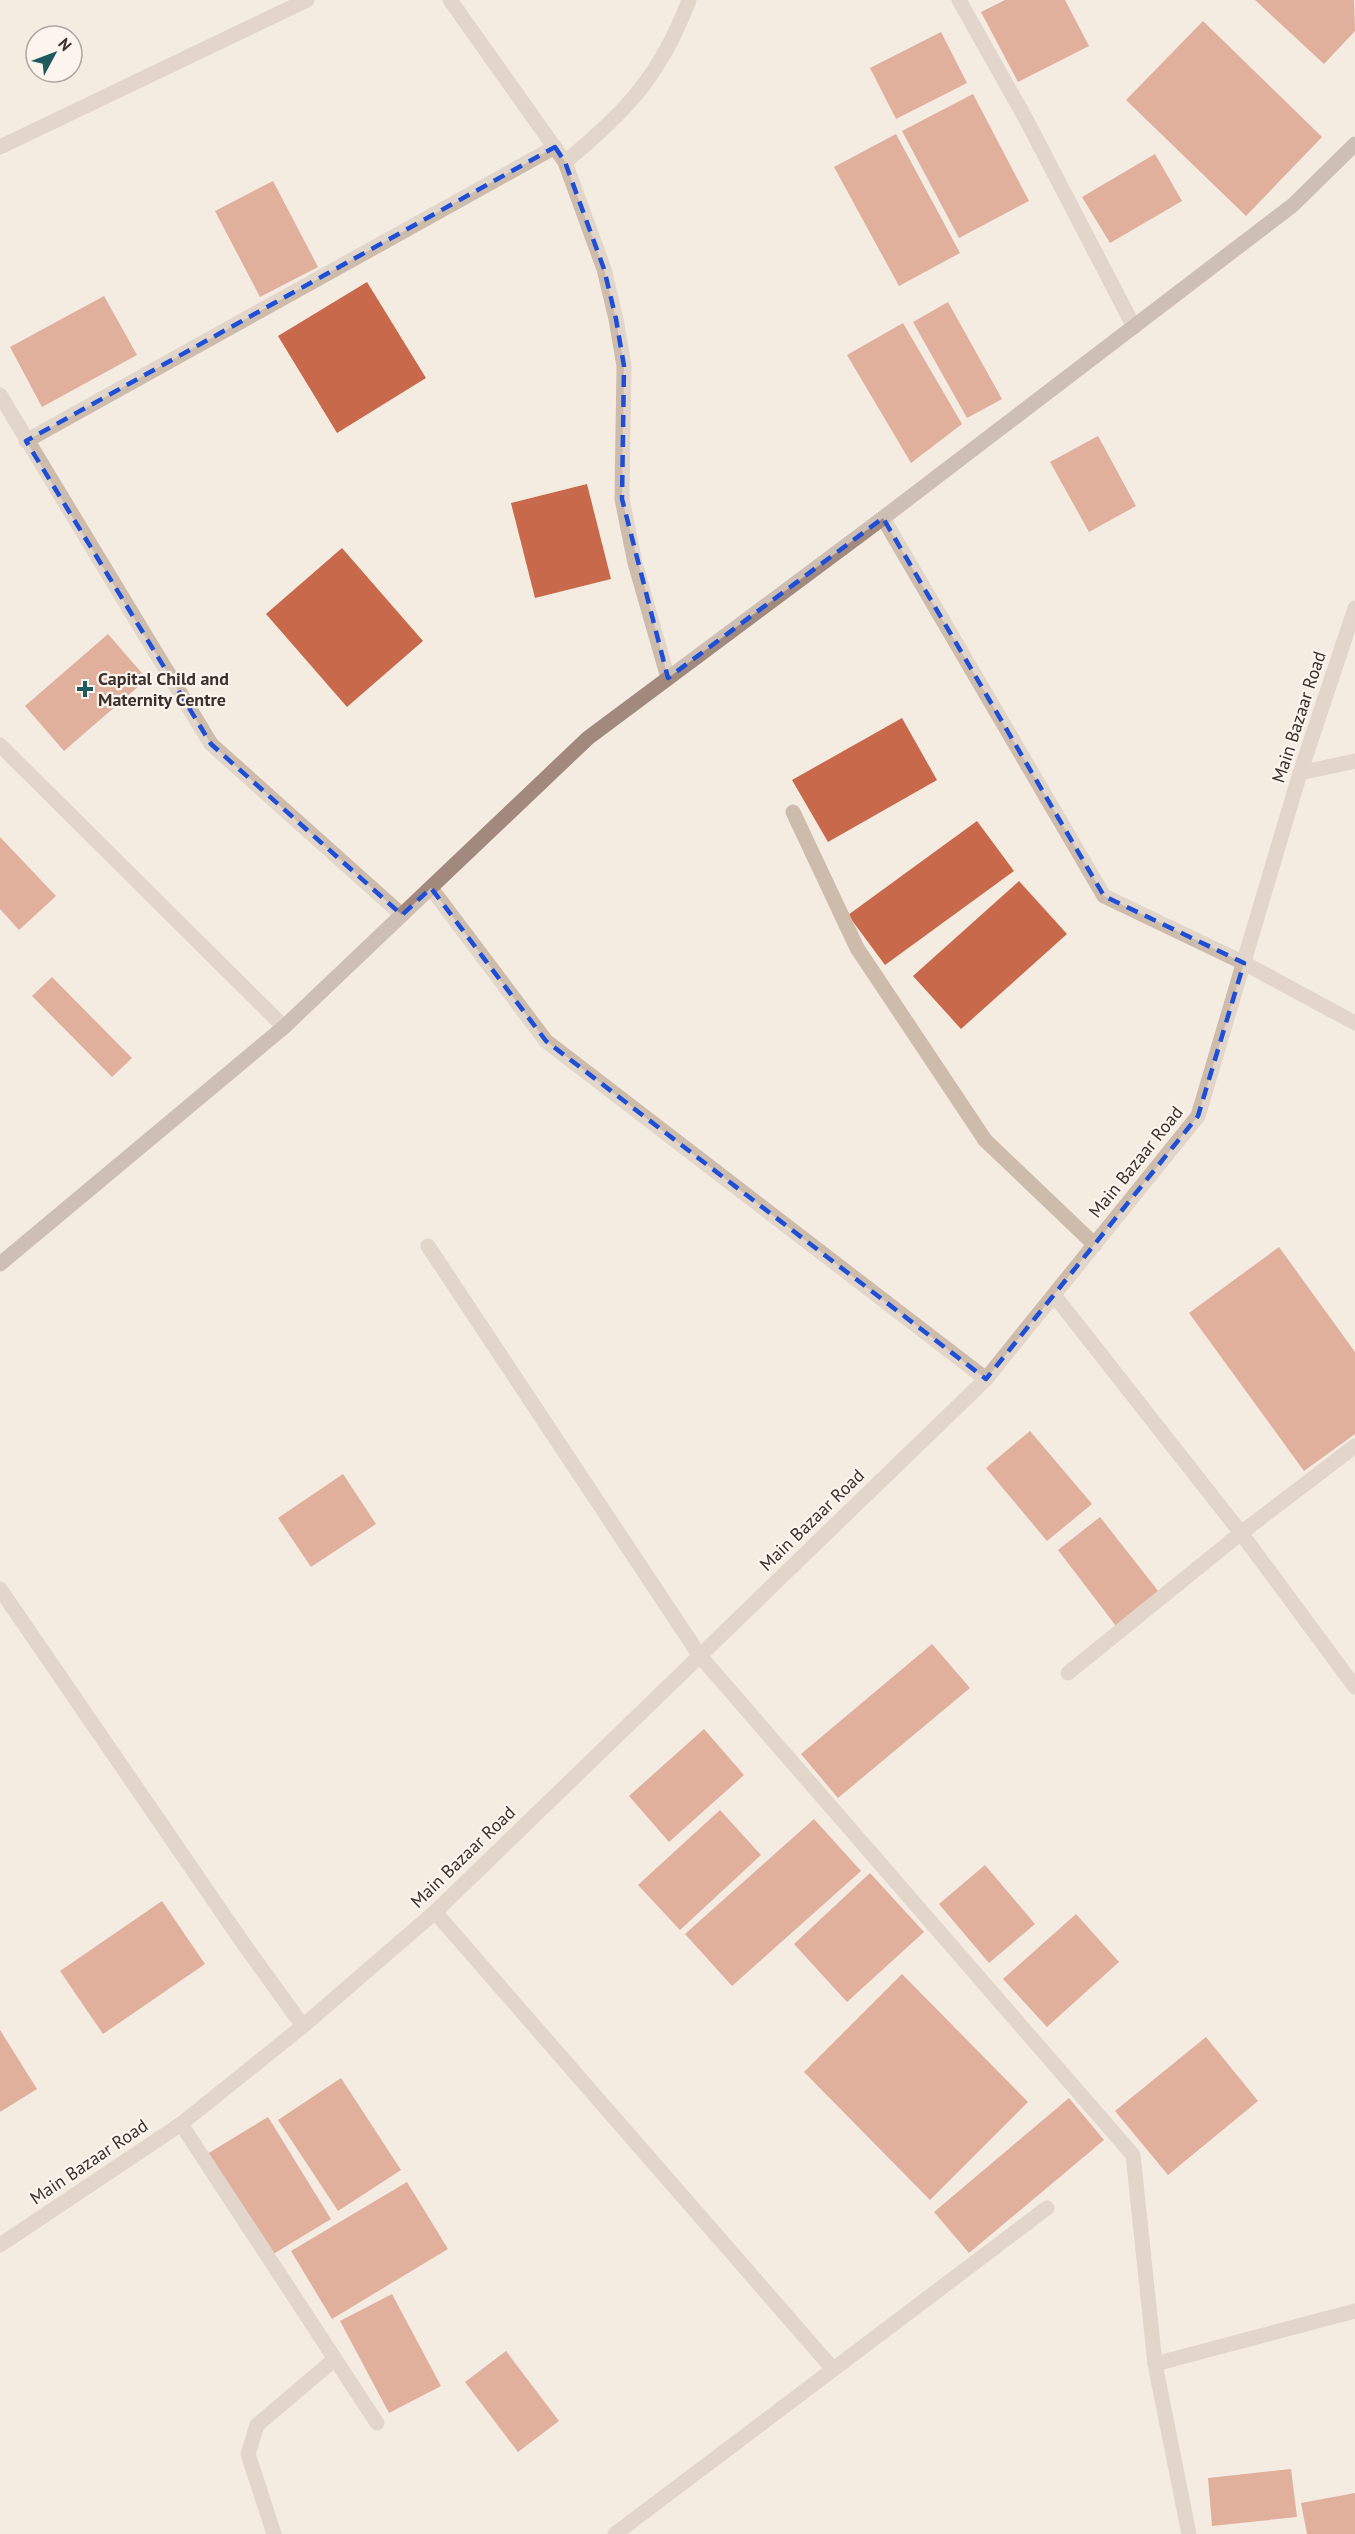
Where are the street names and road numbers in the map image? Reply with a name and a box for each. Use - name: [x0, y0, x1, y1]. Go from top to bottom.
- street label: Main Bazaar Road: [1266, 648, 1331, 786]
- street label: Main Bazaar Road: [1084, 1101, 1188, 1222]
- street label: Main Bazaar Road: [754, 1464, 869, 1576]
- street label: Main Bazaar Road: [405, 1801, 520, 1913]
- street label: Main Bazaar Road: [25, 2114, 152, 2209]

